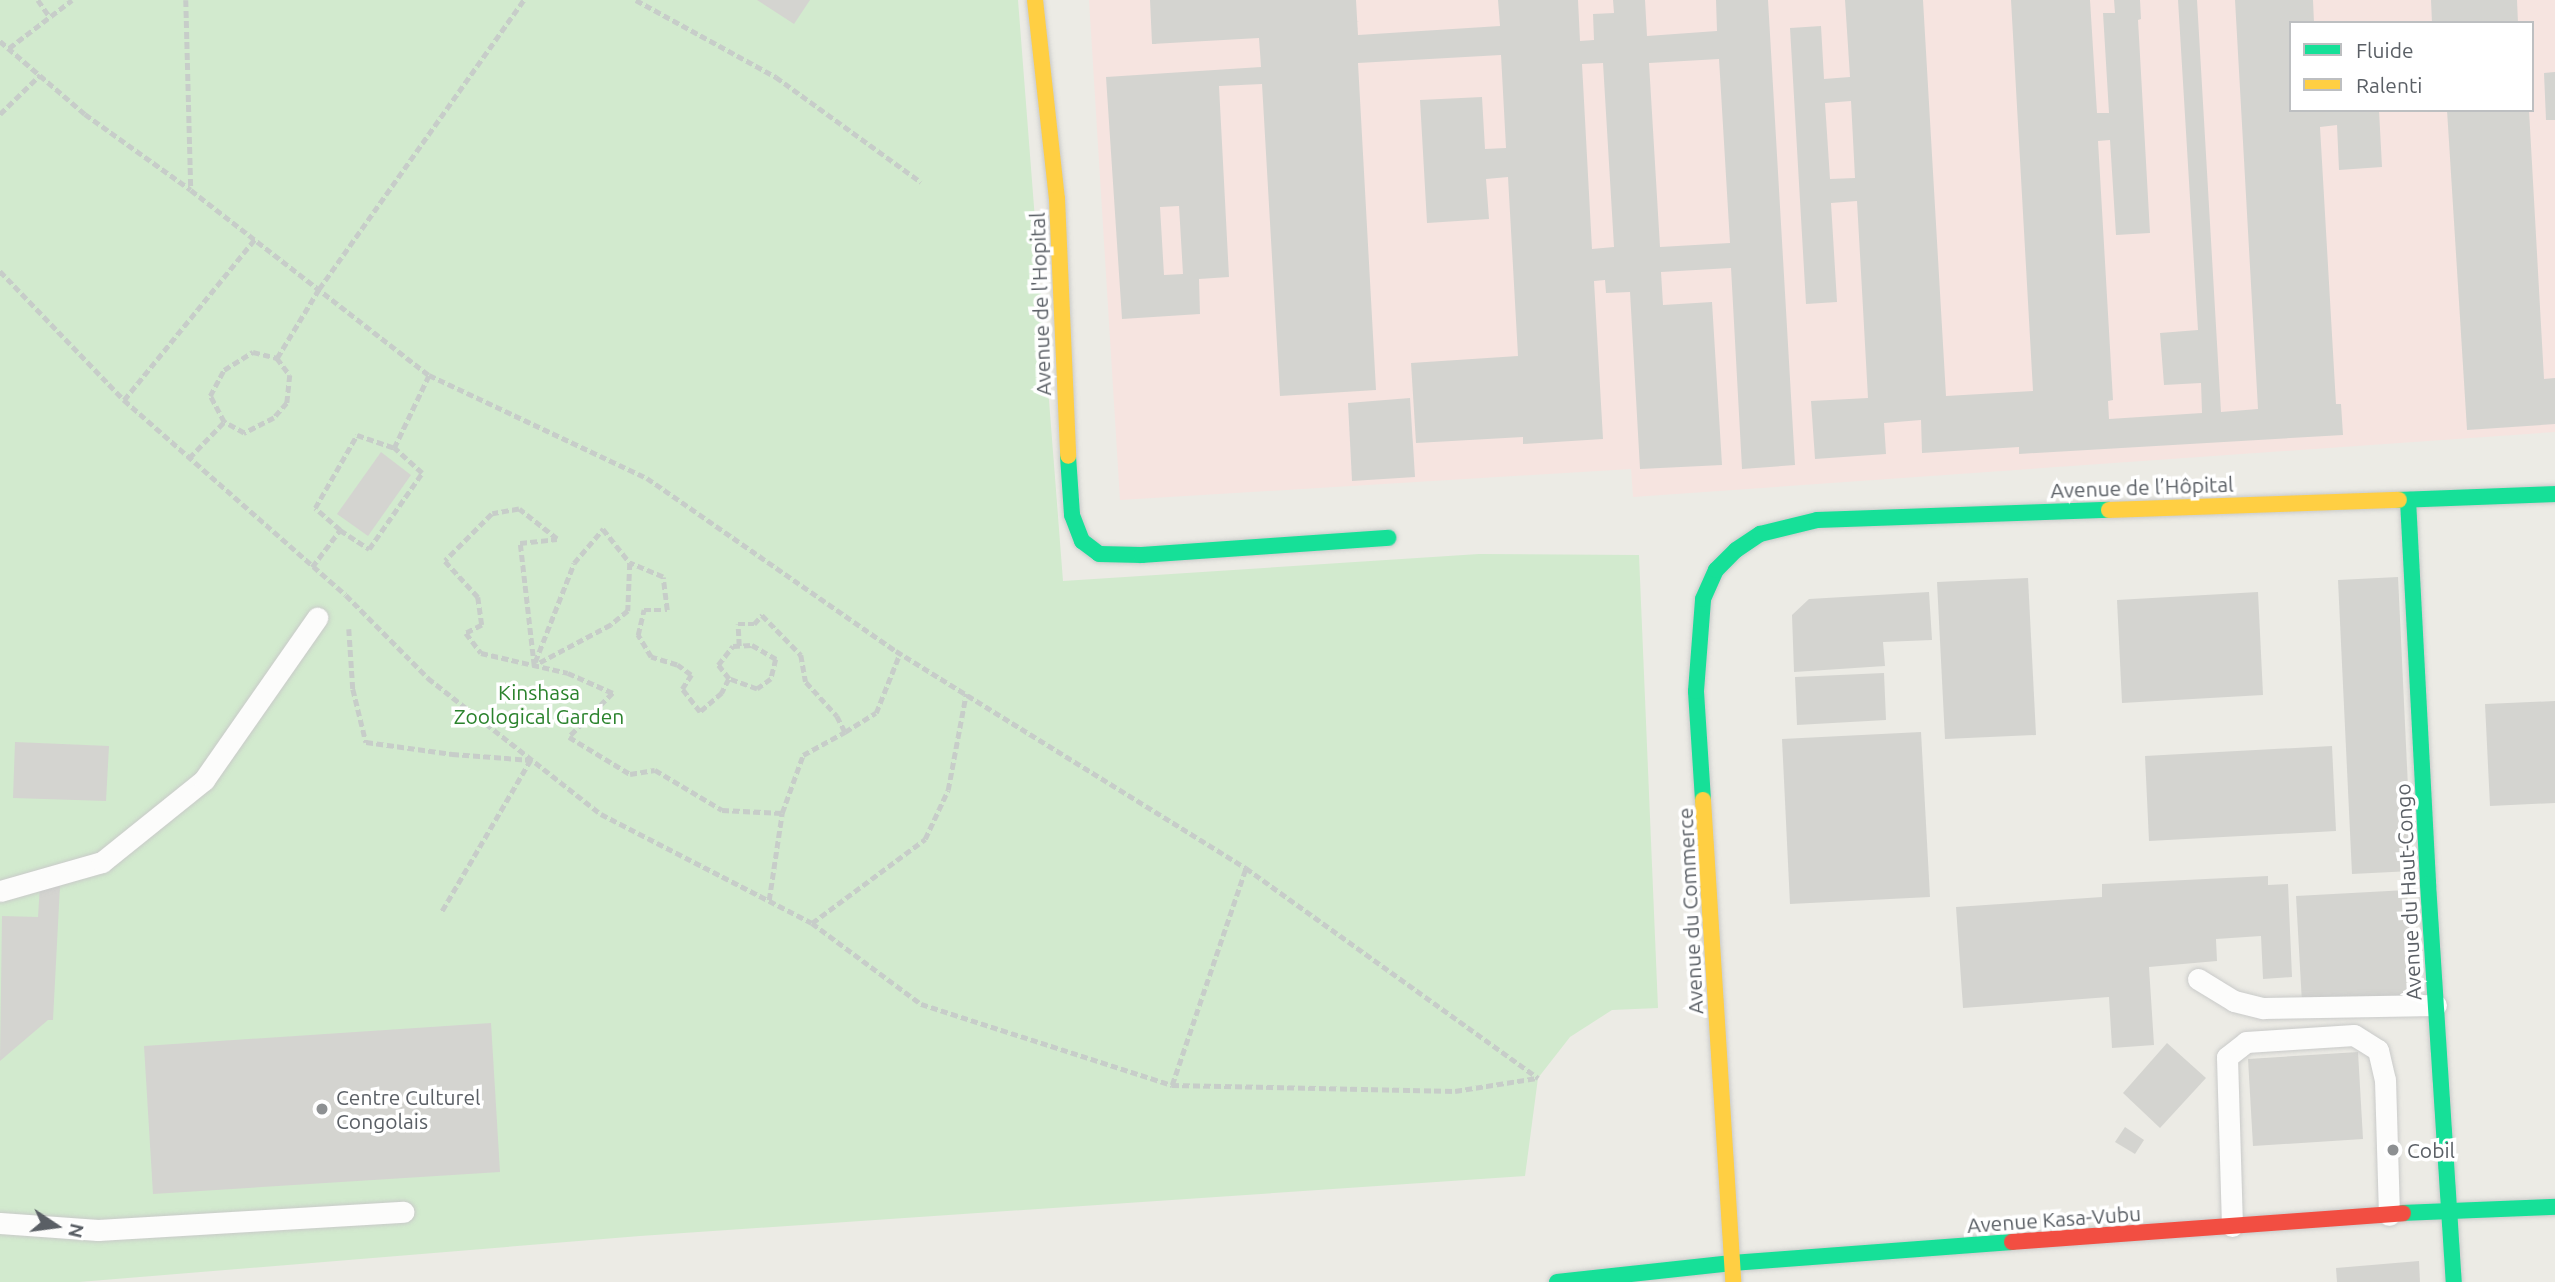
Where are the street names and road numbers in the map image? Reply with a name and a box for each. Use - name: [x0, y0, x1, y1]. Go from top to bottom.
- street label: Avenue de l'Hopital: [1024, 212, 1056, 396]
- street label: Avenue de l’Hôpital: [2050, 471, 2234, 503]
- street label: Avenue du Haut-Congo: [2390, 783, 2426, 1001]
- street label: Avenue du Commerce: [1672, 807, 1708, 1015]
- street label: Avenue Kasa-Vubu: [1966, 1200, 2142, 1238]

